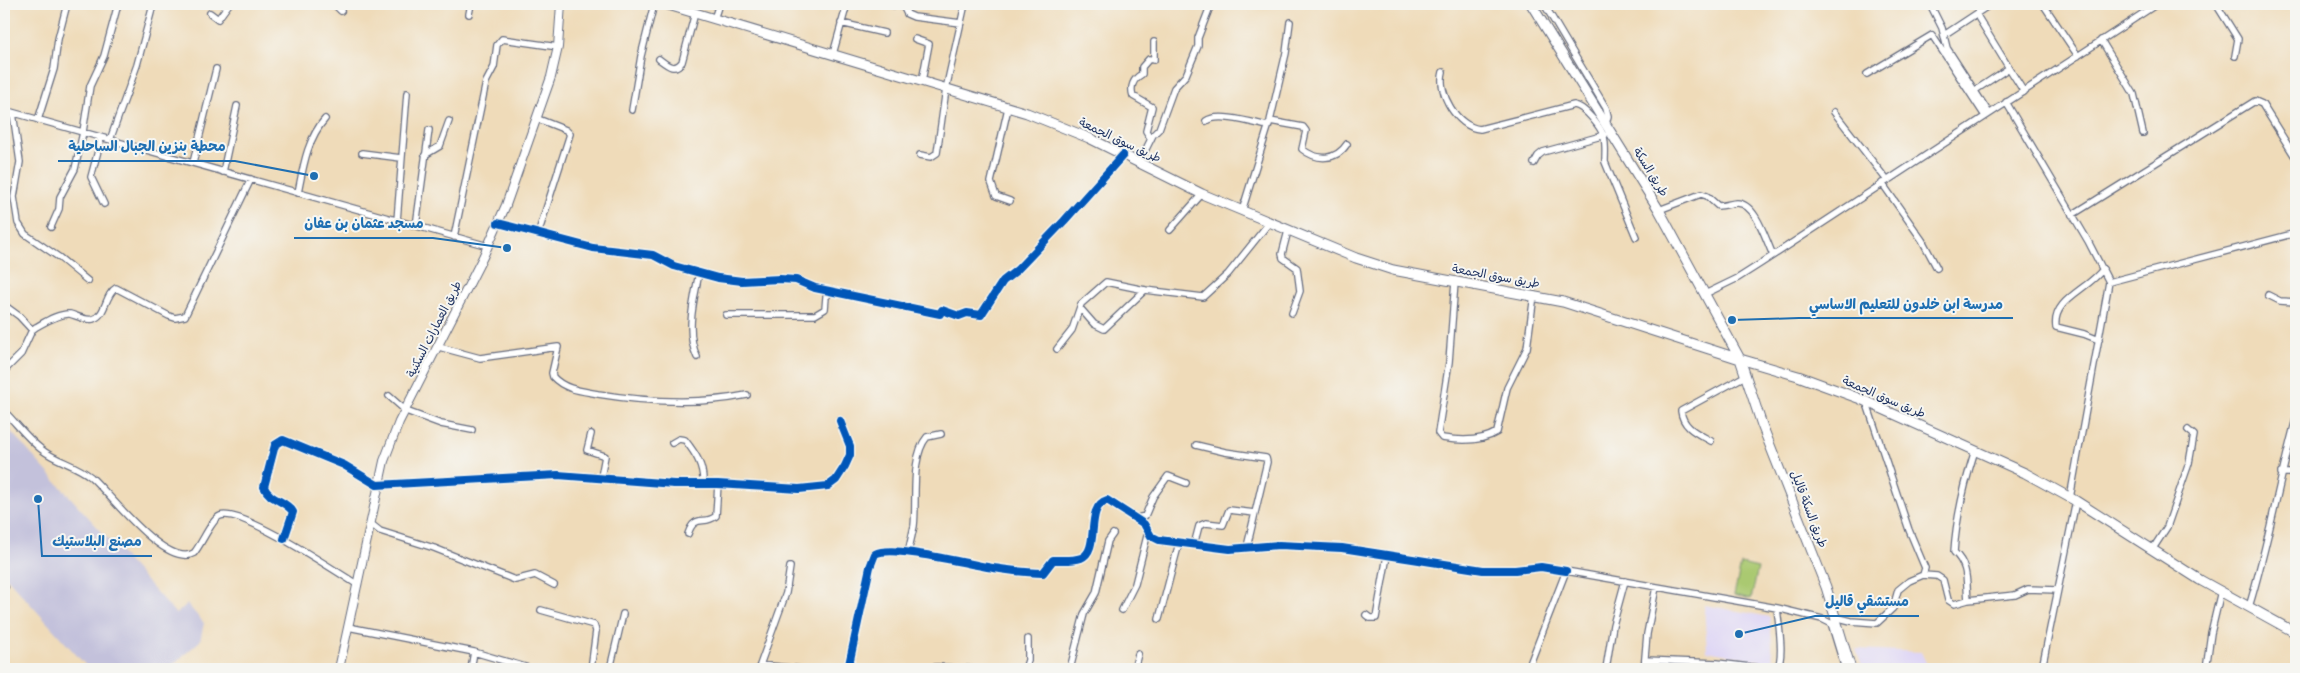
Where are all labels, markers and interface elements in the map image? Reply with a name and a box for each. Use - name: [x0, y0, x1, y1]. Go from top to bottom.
- street label: طريق سوق الجمعة: [1076, 114, 1164, 166]
- callout: محطة بنزين الجبال الساحلية: [58, 132, 235, 161]
- text: محطة بنزين الجبال الساحلية: [68, 137, 226, 155]
- street label: طريق السكة: [1631, 144, 1672, 199]
- callout: مسجد عثمان بن عفان: [294, 209, 433, 238]
- text: مسجد عثمان بن عفان: [304, 214, 424, 232]
- street label: طريق سوق الجمعة: [1451, 260, 1541, 292]
- street label: طريق العمارات السكنية: [403, 278, 464, 380]
- callout: مدرسة ابن خلدون للتعليم الاساسي: [1799, 289, 2013, 318]
- text: مدرسة ابن خلدون للتعليم الاساسي: [1809, 295, 2003, 317]
- street label: طريق سوق الجمعة: [1840, 372, 1928, 422]
- street label: طريق السكة قاليل: [1788, 468, 1831, 550]
- callout: مصنع البلاستيك: [42, 527, 152, 556]
- text: مصنع البلاستيك: [52, 532, 142, 551]
- callout: مستشقي قاليل: [1815, 587, 1919, 616]
- text: مستشقي قاليل: [1825, 592, 1909, 614]

